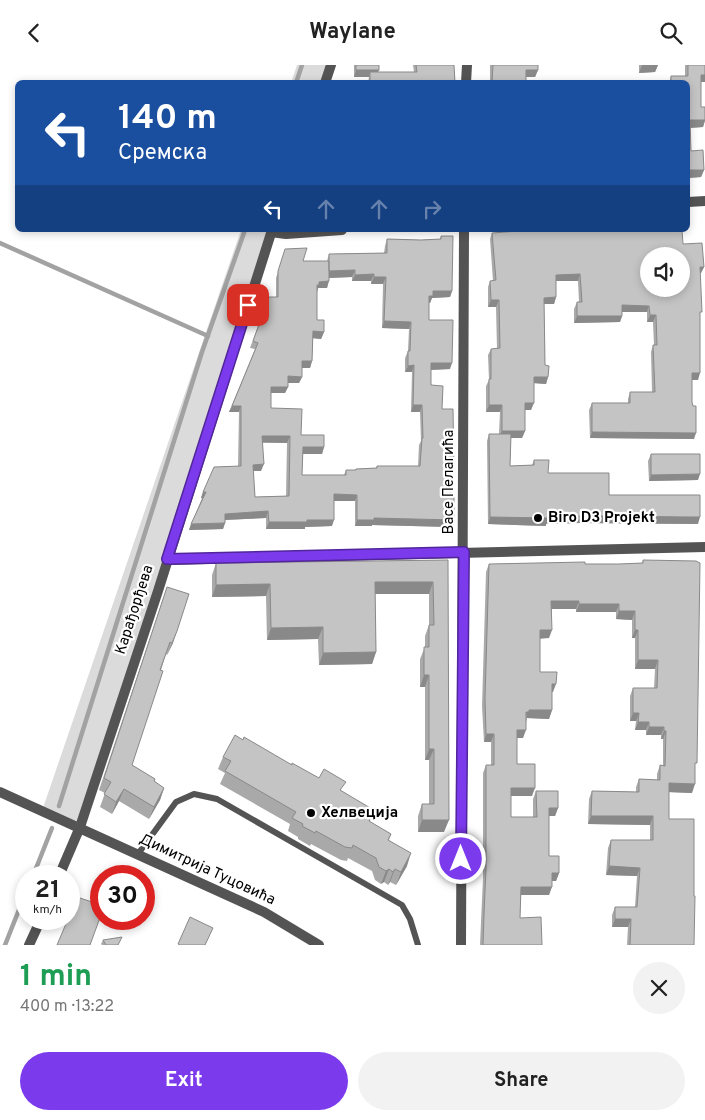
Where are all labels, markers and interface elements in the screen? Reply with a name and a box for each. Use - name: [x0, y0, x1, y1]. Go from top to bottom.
- icon: back: [20, 19, 48, 47]
- text: Waylane: [309, 19, 396, 46]
- icon: search: [657, 19, 685, 47]
- text: 140 m: [118, 97, 217, 141]
- icon: left: [35, 100, 100, 165]
- text: Сремска: [118, 140, 207, 167]
- icon: left: [259, 195, 287, 223]
- icon: ahead: [312, 195, 340, 223]
- icon: ahead: [365, 195, 393, 223]
- icon: right: [418, 195, 446, 223]
- map controls: [640, 247, 690, 297]
- button: sound: [640, 247, 690, 297]
- pin: [227, 284, 269, 326]
- icon: arrive: [234, 291, 262, 319]
- street label: Васе Пелагића: [440, 430, 459, 534]
- place label: Biro D3 Projekt: [548, 509, 655, 528]
- marker: Biro D3 Projekt: [532, 512, 544, 524]
- street label: Карађорђева: [112, 563, 158, 657]
- place label: Хелвеција: [321, 804, 398, 823]
- marker: Хелвеција: [305, 807, 317, 819]
- street label: Димитрија Туцовића: [136, 830, 278, 910]
- position arrow: [434, 832, 486, 884]
- speed limit sign: 30: [90, 865, 155, 930]
- text: 21: [35, 875, 60, 907]
- text: km/h: [33, 902, 62, 918]
- text: 1 min: [20, 959, 92, 996]
- button: close: [633, 962, 685, 1014]
- text: 400 m · 13:22: [20, 997, 114, 1017]
- button: Exit: [20, 1052, 348, 1110]
- button: Share: [358, 1052, 685, 1110]

